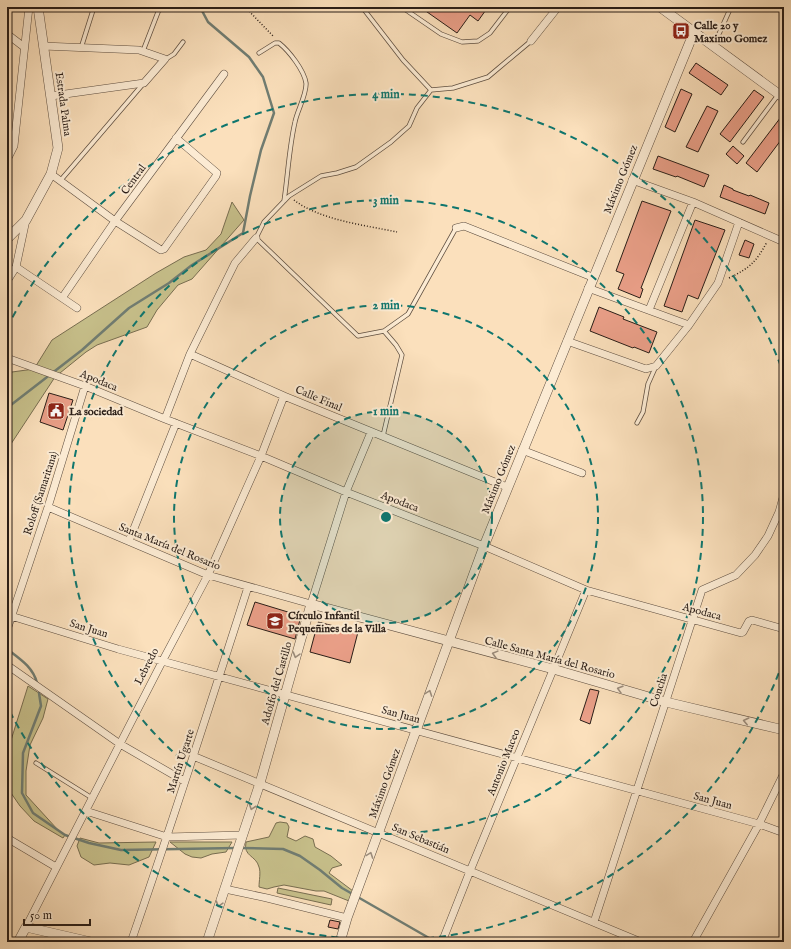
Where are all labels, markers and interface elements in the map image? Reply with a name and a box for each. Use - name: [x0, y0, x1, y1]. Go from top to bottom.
- place label: Calle 20 y Maximo Gomez: [694, 19, 768, 46]
- bus stop icon: Calle 20 y Maximo Gomez: [671, 21, 691, 41]
- street label: Estrada Palma: [52, 71, 74, 137]
- text: 4 min: [372, 87, 400, 102]
- street label: Máximo Gómez: [601, 143, 641, 216]
- street label: Central: [118, 162, 150, 198]
- text: 3 min: [373, 193, 400, 208]
- text: 2 min: [372, 298, 400, 313]
- street label: Apodaca: [77, 367, 120, 395]
- street label: Calle Final: [293, 383, 344, 415]
- public building icon: La sociedad: [46, 401, 66, 421]
- text: 1 min: [373, 404, 400, 419]
- place label: La sociedad: [68, 405, 124, 419]
- street label: Máximo Gómez: [479, 443, 519, 516]
- street label: Roloff (Samaritana): [21, 449, 61, 537]
- street label: Apodaca: [378, 488, 421, 516]
- centre of rings: [379, 510, 393, 524]
- street label: Santa María del Rosario: [117, 520, 223, 574]
- street label: Apodaca: [680, 600, 723, 624]
- place label: Círculo Infantil Pequeñines de la Villa: [288, 609, 386, 636]
- school or university icon: Círculo Infantil Pequeñines de la Villa: [265, 611, 285, 631]
- street label: San Juan: [68, 617, 110, 641]
- street label: Calle Santa María del Rosario: [483, 634, 617, 682]
- street label: Adolfo del Castillo: [258, 640, 296, 727]
- street label: Lebredo: [132, 646, 162, 687]
- one-way arrow: [492, 650, 499, 659]
- one-way arrow: [292, 652, 301, 659]
- street label: Concha: [647, 671, 671, 709]
- one-way arrow: [617, 685, 624, 694]
- one-way arrow: [424, 690, 433, 697]
- street label: San Juan: [380, 703, 422, 727]
- one-way arrow: [743, 717, 750, 726]
- street label: Martín Ugarte: [164, 727, 198, 795]
- street label: Antonio Maceo: [484, 727, 524, 799]
- street label: Máximo Gómez: [366, 746, 404, 820]
- street label: San Juan: [692, 789, 734, 813]
- one-way arrow: [248, 803, 256, 810]
- street label: San Sebastián: [390, 821, 452, 857]
- one-way arrow: [366, 852, 374, 859]
- scale bar: [24, 901, 90, 927]
- one-way arrow: [216, 901, 224, 908]
- text: 50 m: [30, 908, 52, 923]

